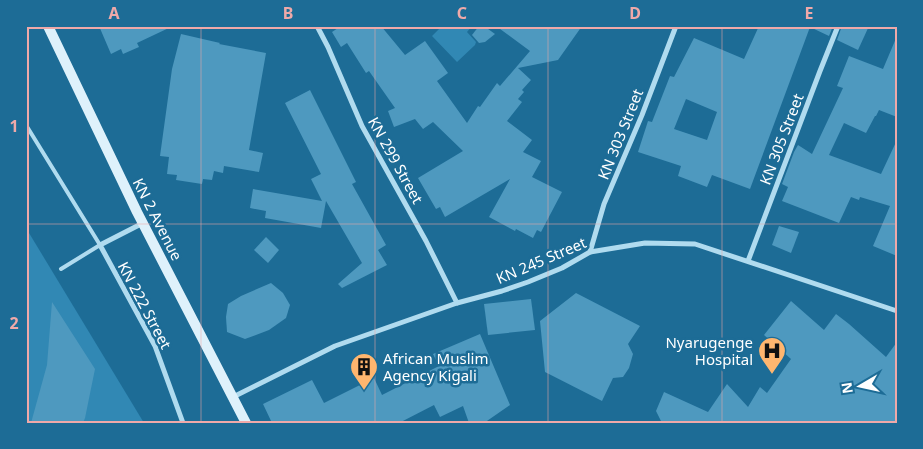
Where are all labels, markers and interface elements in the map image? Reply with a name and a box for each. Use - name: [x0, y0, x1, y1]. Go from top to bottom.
- text: A: [108, 2, 120, 24]
- text: B: [283, 2, 293, 24]
- text: C: [457, 2, 467, 24]
- text: D: [629, 2, 641, 24]
- text: E: [805, 2, 814, 24]
- street label: KN 303 Street: [593, 85, 647, 182]
- street label: KN 305 Street: [754, 90, 808, 187]
- street label: KN 299 Street: [364, 113, 428, 207]
- text: 1: [9, 115, 19, 137]
- street label: KN 2 Avenue: [129, 174, 187, 264]
- street label: KN 245 Street: [493, 232, 590, 288]
- street label: KN 222 Street: [114, 258, 177, 353]
- text: 2: [9, 312, 19, 334]
- place label: Nyarugenge Hospital: [665, 332, 753, 369]
- hospital icon: Nyarugenge Hospital: [757, 336, 787, 375]
- place label: African Muslim Agency Kigali: [383, 348, 488, 385]
- building icon: African Muslim Agency Kigali: [349, 352, 379, 391]
- north arrow: [836, 362, 886, 412]
- text: N: [836, 381, 857, 395]

